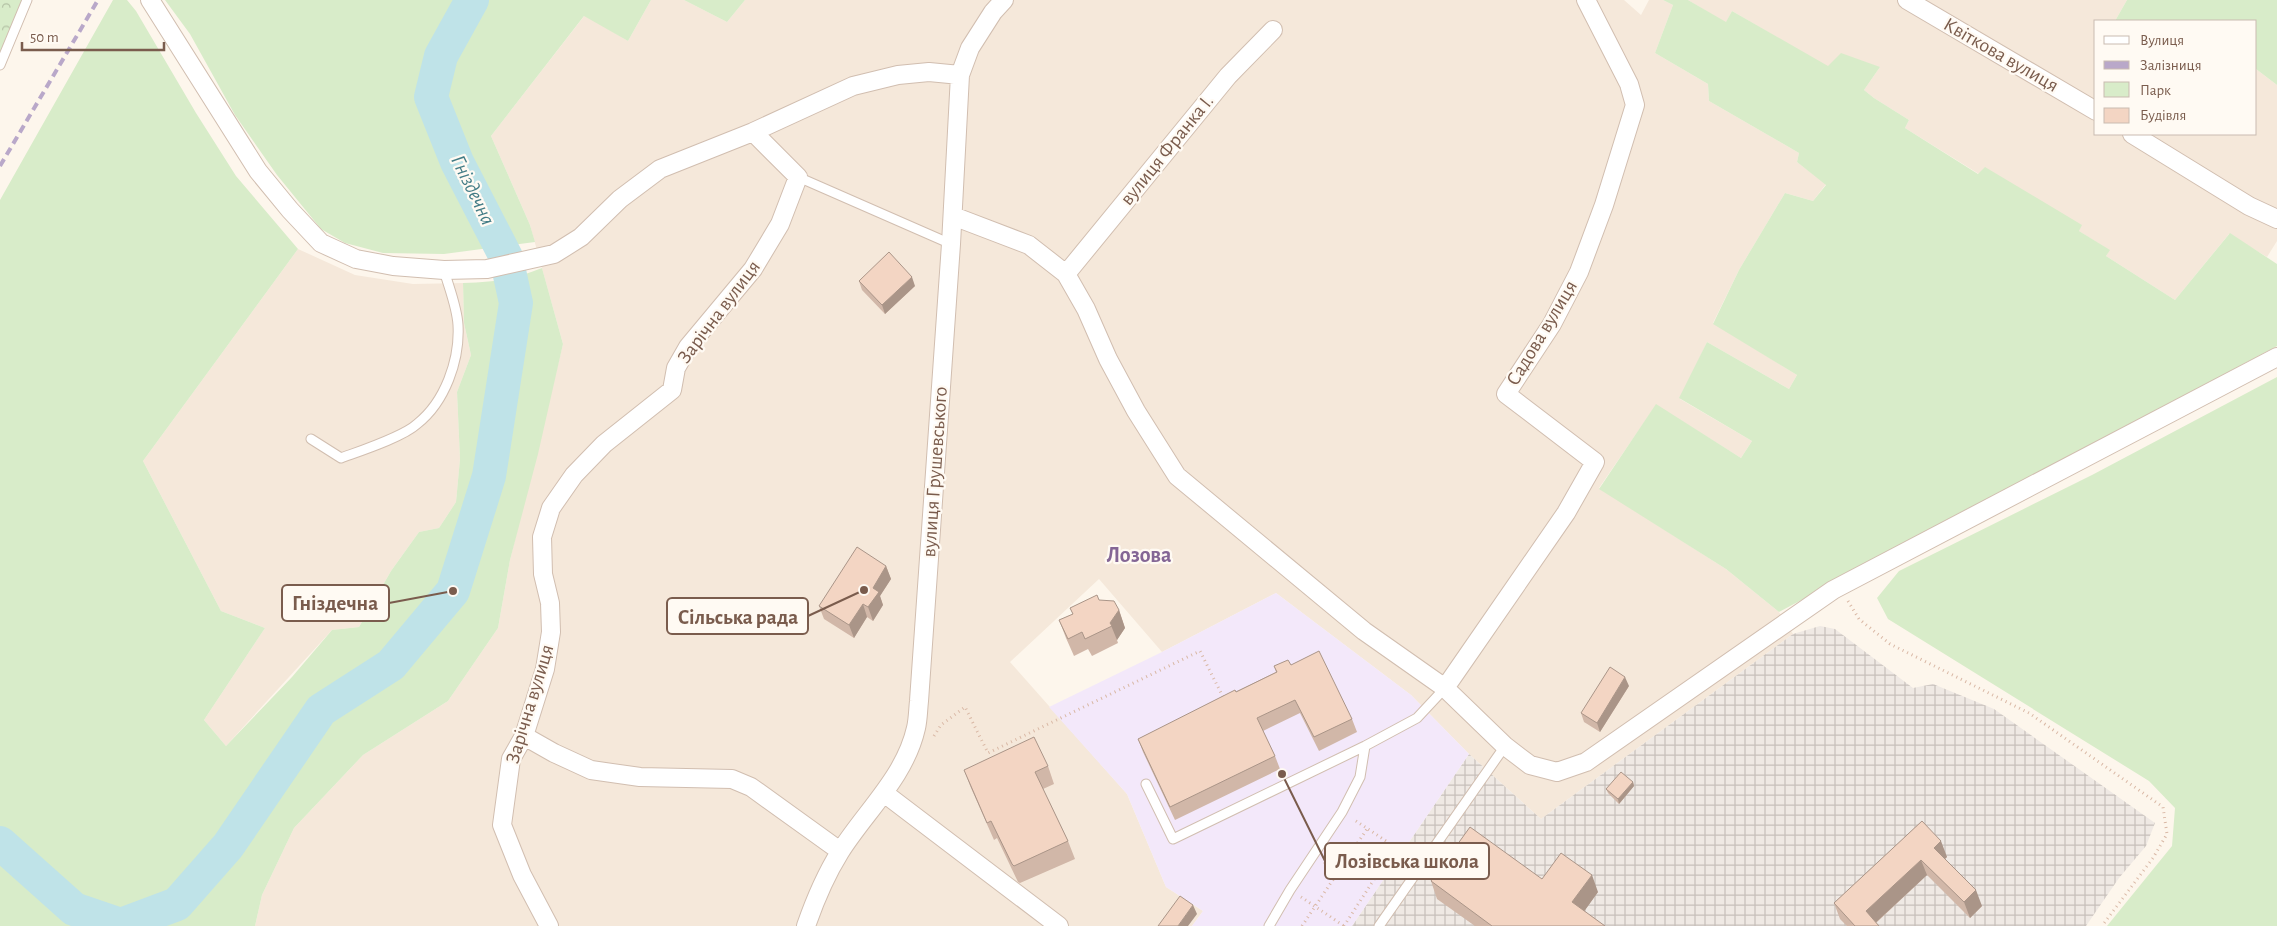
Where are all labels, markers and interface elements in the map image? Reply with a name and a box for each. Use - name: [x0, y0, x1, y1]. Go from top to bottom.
- street label: Квіткова вулиця: [1940, 14, 2062, 96]
- scale bar: [22, 20, 165, 52]
- legend: [2094, 20, 2257, 135]
- text: 50 m: [30, 30, 59, 45]
- text: Вулиця: [2140, 33, 2184, 48]
- text: Залізниця: [2140, 58, 2201, 73]
- text: Парк: [2140, 83, 2171, 98]
- street label: вулиця Франка І.: [1117, 91, 1217, 209]
- text: Будівля: [2140, 108, 2186, 123]
- water label: Гніздечна: [447, 152, 499, 228]
- street label: Зарічна вулиця: [674, 257, 764, 367]
- street label: Садова вулиця: [1503, 277, 1581, 389]
- street label: вулиця Грушевського: [919, 386, 951, 558]
- district label: Лозова: [1107, 544, 1171, 566]
- callout: Гніздечна: [282, 585, 389, 621]
- text: Гніздечна: [292, 593, 378, 614]
- callout: Сільська рада: [667, 598, 808, 634]
- text: Сільська рада: [678, 607, 798, 628]
- street label: Зарічна вулиця: [502, 642, 558, 766]
- callout: Лозівська школа: [1325, 843, 1489, 879]
- text: Лозівська школа: [1335, 851, 1479, 872]

